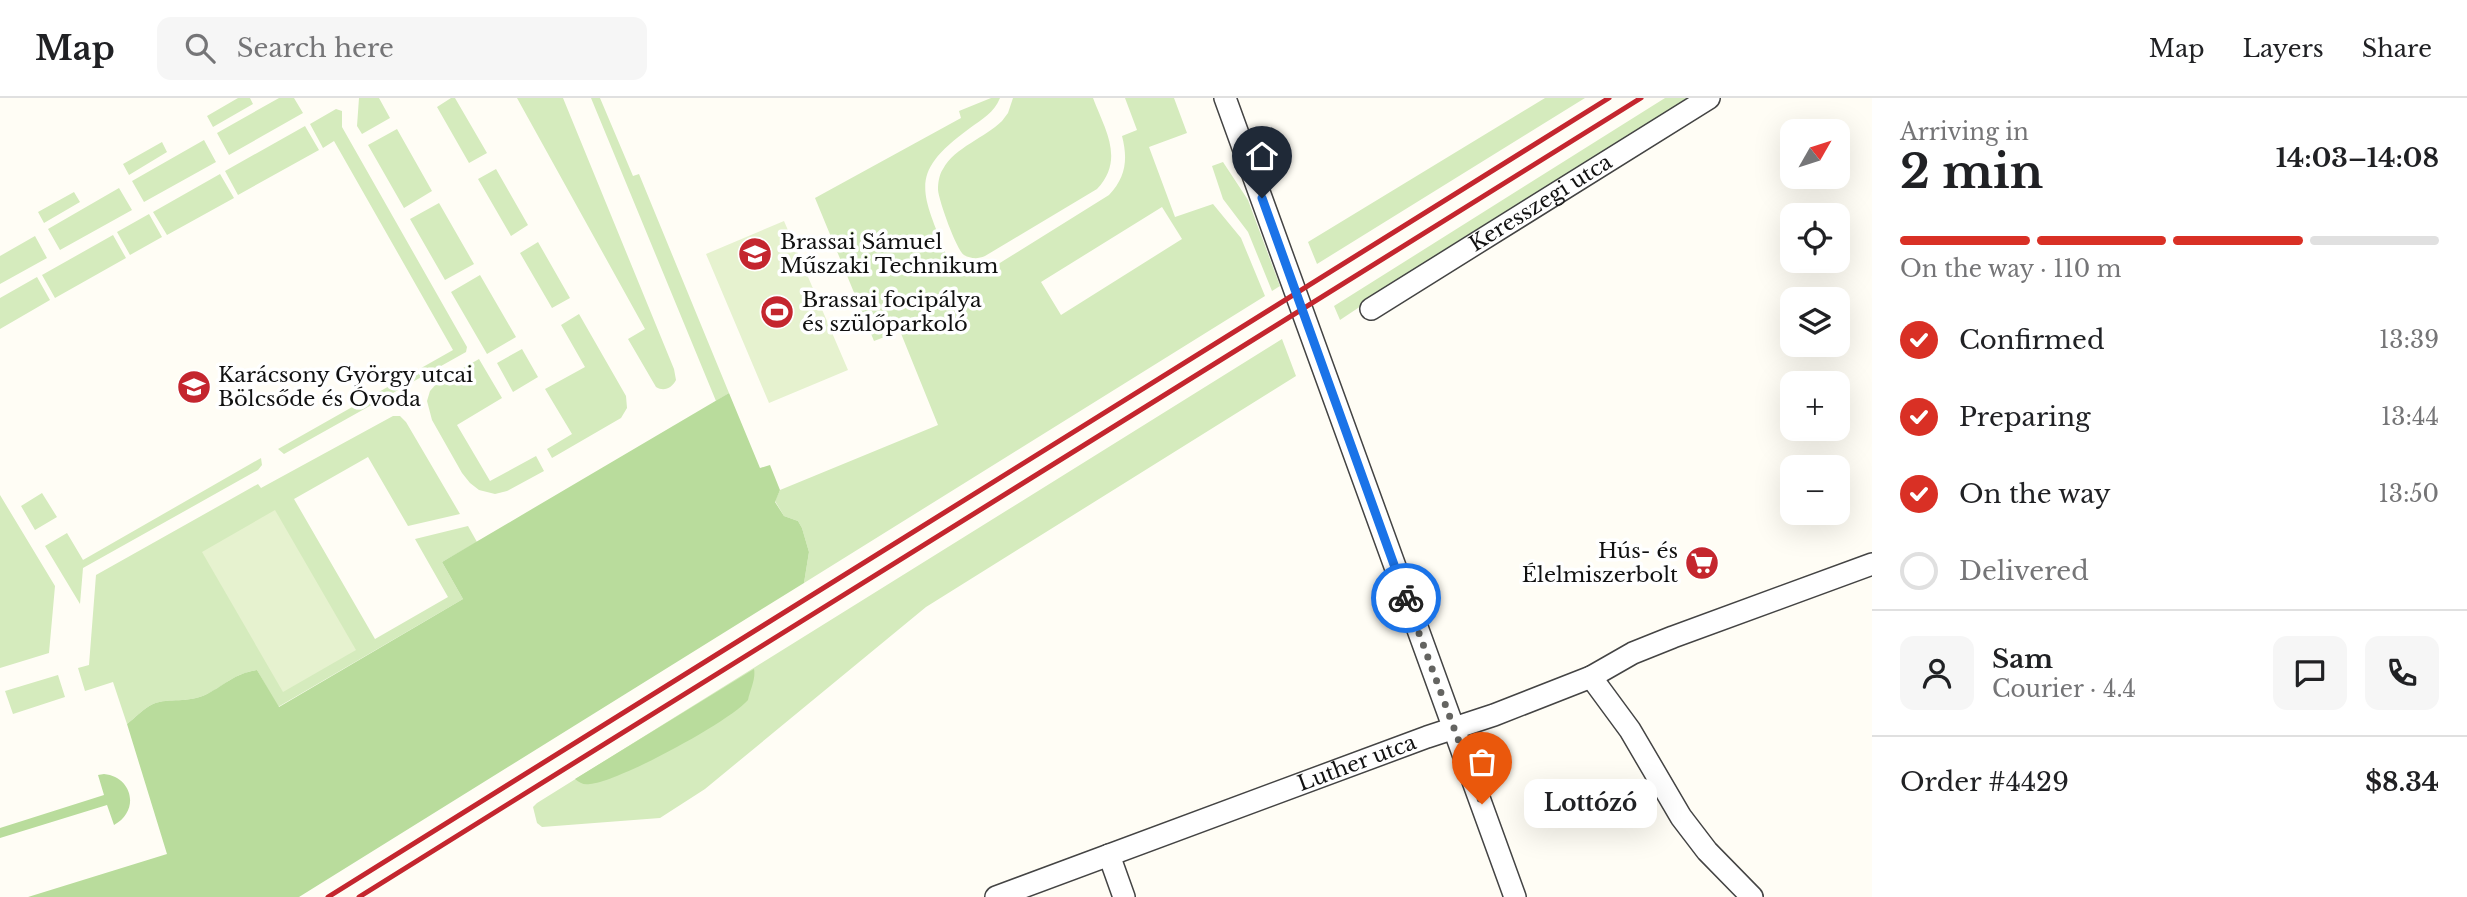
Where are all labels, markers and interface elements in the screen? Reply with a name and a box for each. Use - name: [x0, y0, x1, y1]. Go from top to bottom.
- search box: [157, 17, 647, 80]
- text: Map: [35, 28, 115, 69]
- icon: search: [181, 29, 219, 67]
- text: Search here: [237, 32, 394, 64]
- text: Map: [2149, 34, 2205, 63]
- text: Layers: [2243, 34, 2324, 63]
- text: Share: [2362, 34, 2432, 63]
- text: Arriving in: [1900, 118, 2029, 146]
- north arrow: [1780, 119, 1850, 189]
- map controls: [1780, 119, 1850, 525]
- pin: [1232, 126, 1292, 198]
- icon: home: [1243, 137, 1281, 175]
- text: 14:03–14:08: [2276, 142, 2439, 174]
- text: 2 min: [1900, 143, 2043, 200]
- street label: Keresszegi utca: [1464, 149, 1617, 257]
- button: locate: [1780, 203, 1850, 273]
- place label: Brassai Sámuel Műszaki Technikum: [780, 229, 999, 279]
- school or university icon: Brassai Sámuel Műszaki Technikum: [736, 235, 774, 273]
- text: On the way · 110 m: [1900, 255, 2121, 283]
- place label: Brassai focipálya és szülőparkoló: [802, 287, 982, 337]
- button: layers: [1780, 287, 1850, 357]
- sports icon: Brassai focipálya és szülőparkoló: [758, 293, 796, 331]
- icon: check: [1900, 321, 1938, 359]
- text: Confirmed: [1959, 324, 2104, 356]
- text: 13:39: [2379, 326, 2439, 354]
- place label: Karácsony György utcai Bölcsőde és Óvoda: [218, 362, 473, 412]
- school or university icon: Karácsony György utcai Bölcsőde és Óvoda: [175, 368, 213, 406]
- button: +: [1780, 371, 1850, 441]
- icon: check: [1900, 398, 1938, 436]
- text: Preparing: [1959, 401, 2091, 433]
- text: 13:44: [2381, 403, 2439, 431]
- button: −: [1780, 455, 1850, 525]
- icon: check: [1900, 475, 1938, 513]
- text: On the way: [1959, 478, 2111, 510]
- text: 13:50: [2379, 480, 2439, 508]
- place label: Hús- és Élelmiszerbolt: [1522, 538, 1678, 588]
- supermarket icon: Hús- és Élelmiszerbolt: [1683, 544, 1721, 582]
- text: Delivered: [1959, 555, 2089, 587]
- courier: [1371, 563, 1441, 633]
- icon: bike: [1387, 579, 1425, 617]
- button: person: [1900, 636, 1974, 710]
- button: chat: [2273, 636, 2347, 710]
- button: phone: [2365, 636, 2439, 710]
- text: Sam: [1992, 643, 2053, 675]
- text: Courier · 4.4: [1992, 675, 2136, 703]
- street label: Luther utca: [1294, 729, 1420, 797]
- pin: [1452, 732, 1512, 804]
- icon: bag: [1463, 743, 1501, 781]
- text: Order #4429: [1900, 766, 2069, 798]
- text: $8.34: [2365, 766, 2439, 798]
- callout: Lottózó: [1524, 780, 1657, 828]
- text: Lottózó: [1544, 789, 1637, 817]

